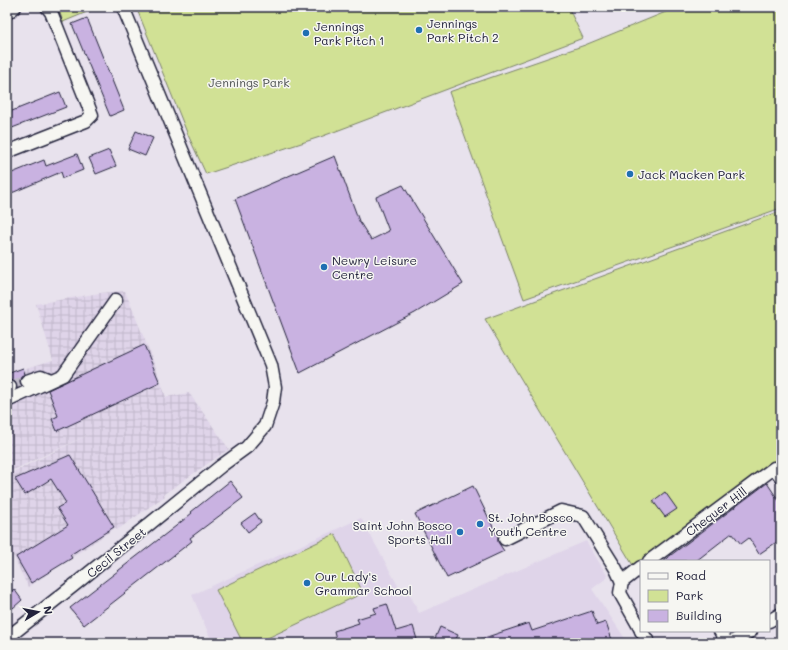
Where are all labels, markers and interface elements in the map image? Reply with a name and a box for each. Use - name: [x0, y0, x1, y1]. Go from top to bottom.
- place label: Jennings Park Pitch 2: [427, 15, 499, 45]
- place label: Jennings Park Pitch 1: [314, 18, 384, 48]
- marker: Jennings Park Pitch 2: [414, 25, 424, 35]
- marker: Jennings Park Pitch 1: [301, 28, 311, 38]
- park label: Jennings Park: [208, 74, 290, 90]
- place label: Jack Macken Park: [638, 166, 745, 182]
- marker: Jack Macken Park: [625, 169, 635, 179]
- place label: Newry Leisure Centre: [332, 252, 417, 282]
- marker: Newry Leisure Centre: [319, 262, 329, 272]
- street label: Chequer Hill: [682, 483, 750, 539]
- place label: St. John Bosco Youth Centre: [488, 509, 573, 539]
- place label: Saint John Bosco Sports Hall: [353, 517, 452, 547]
- marker: St. John Bosco Youth Centre: [475, 519, 485, 529]
- street label: Cecil Street: [83, 523, 149, 581]
- marker: Saint John Bosco Sports Hall: [455, 527, 465, 537]
- legend: [640, 560, 770, 632]
- text: Road: [676, 567, 706, 583]
- place label: Our Lady's Grammar School: [315, 568, 412, 598]
- marker: Our Lady's Grammar School: [302, 578, 312, 588]
- text: Park: [676, 587, 703, 603]
- north arrow: [18, 592, 58, 632]
- text: N: [40, 605, 56, 616]
- text: Building: [676, 607, 722, 623]

